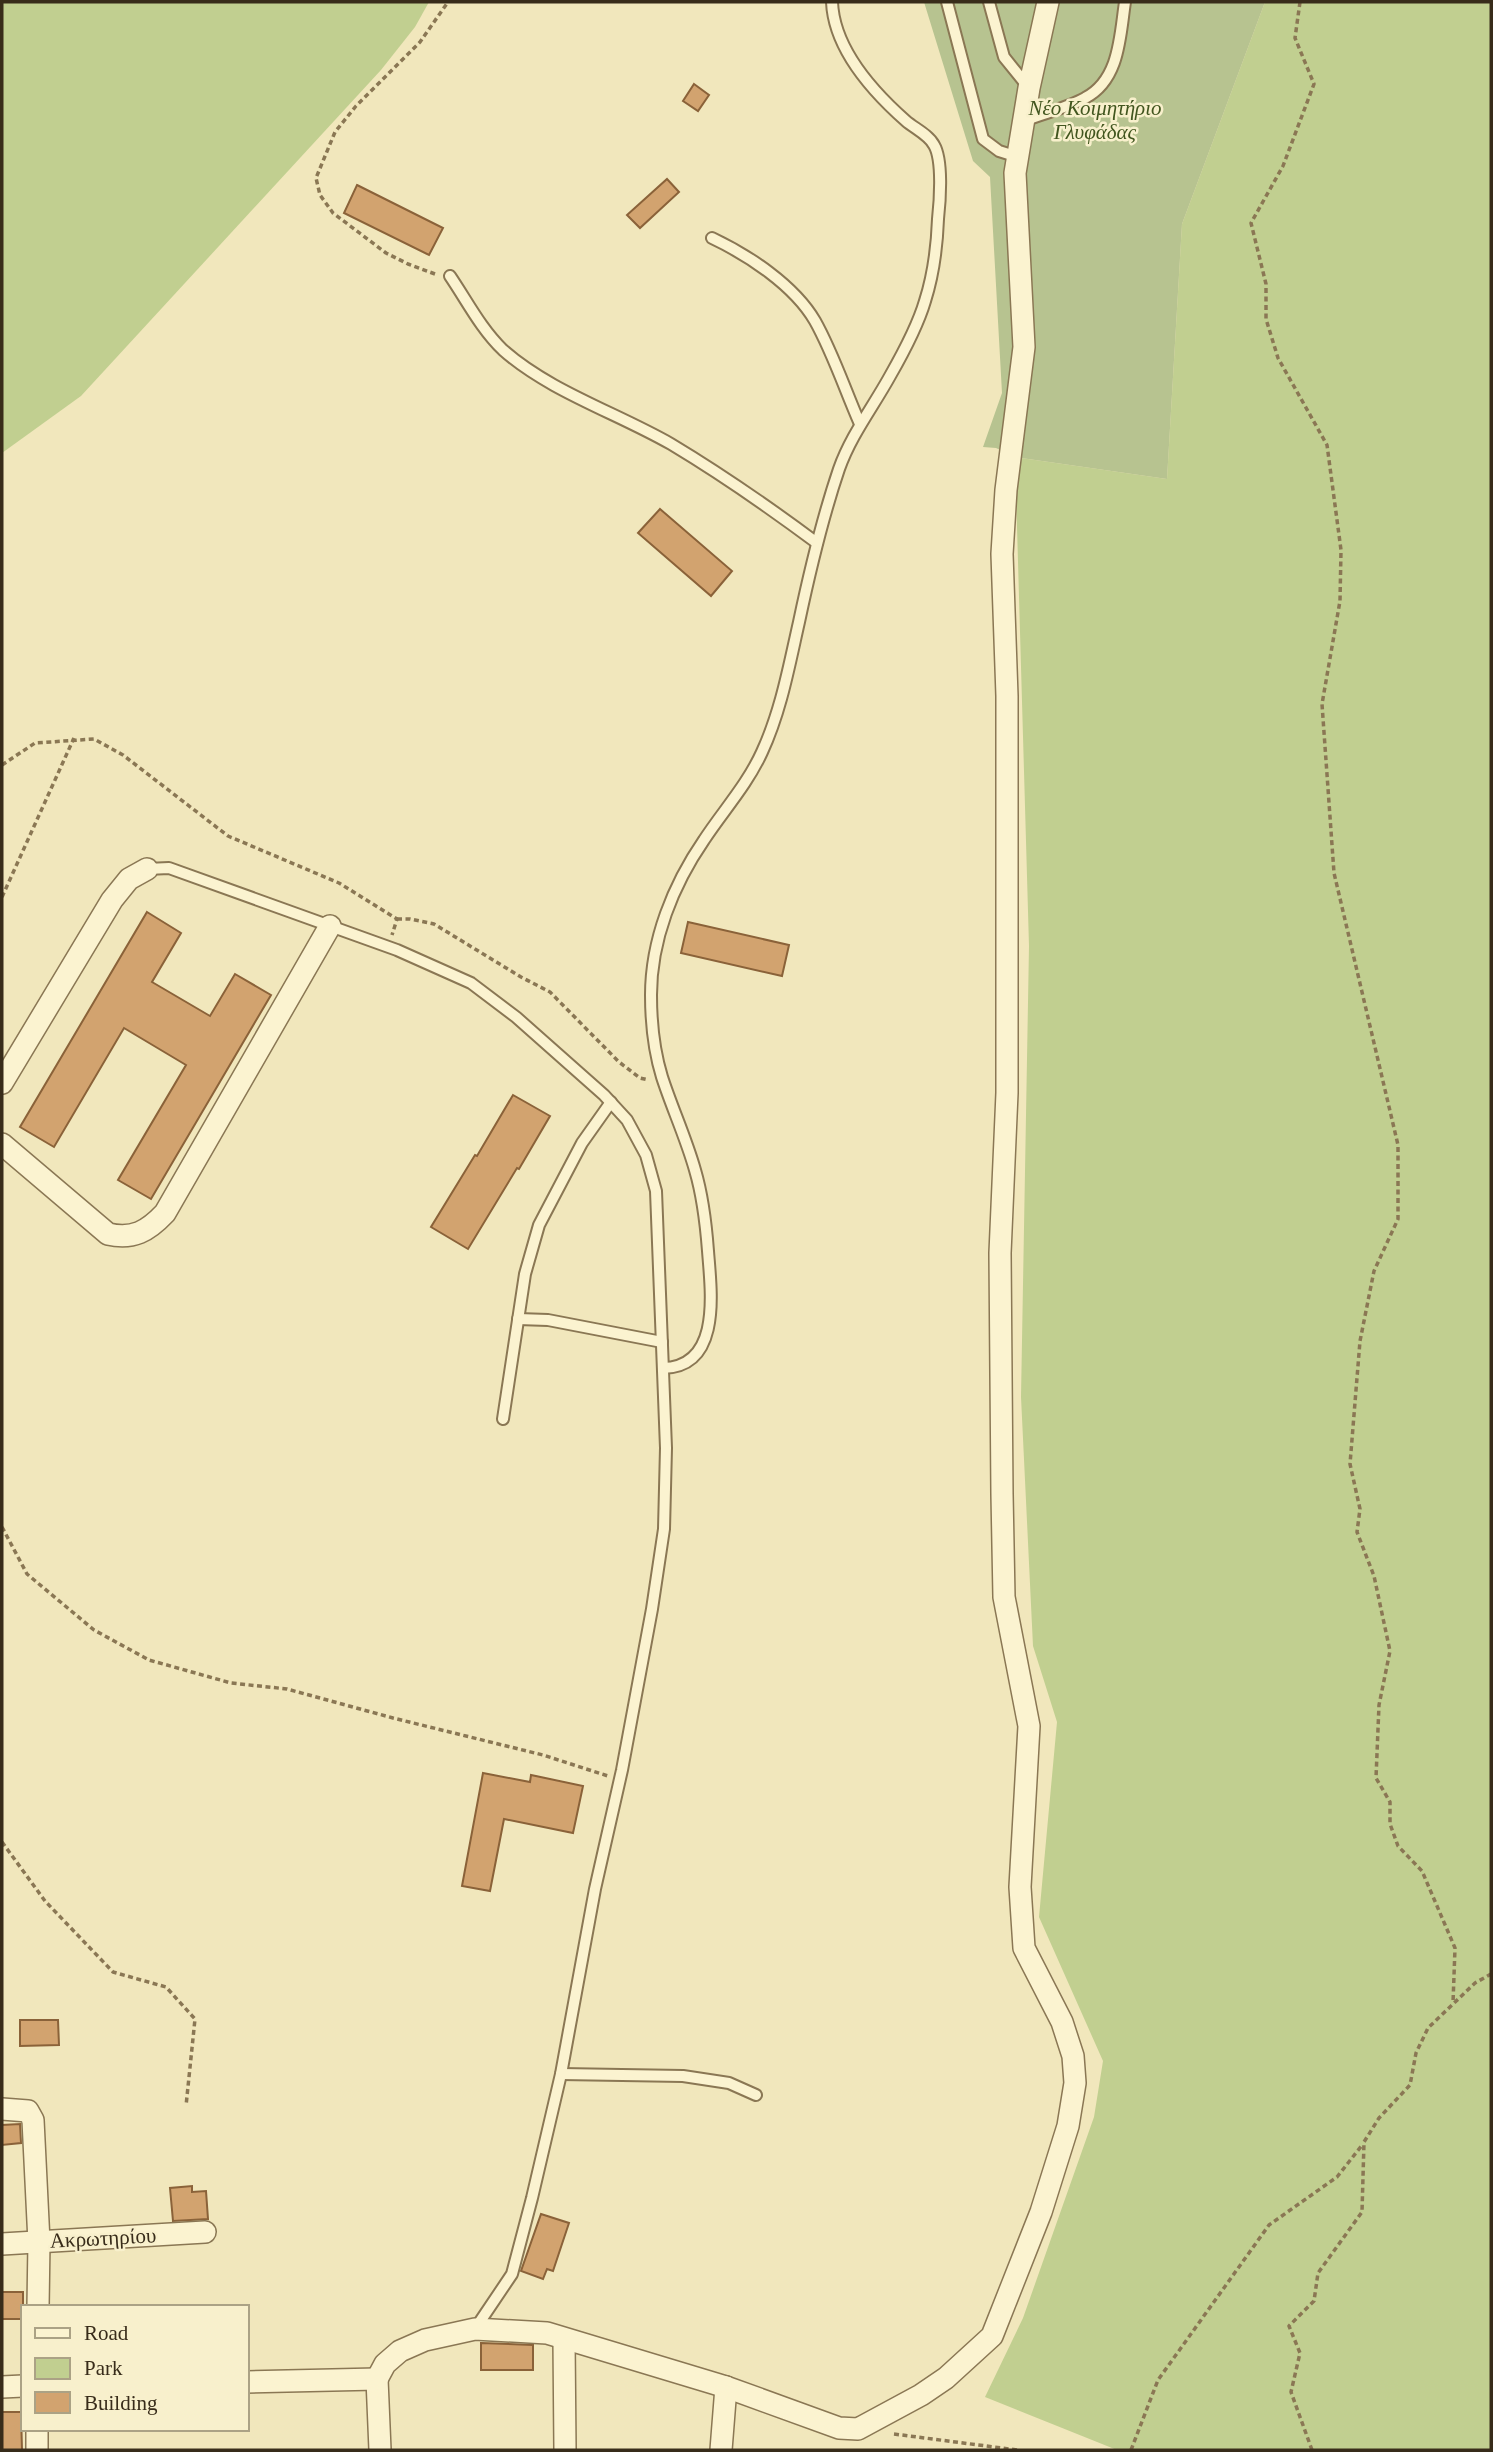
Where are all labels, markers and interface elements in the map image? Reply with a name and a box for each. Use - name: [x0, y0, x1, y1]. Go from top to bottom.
- park label: Νέο Κοιμητήριο Γλυφάδας: [1027, 96, 1162, 144]
- street label: Ακρωτηρίου: [49, 2223, 157, 2253]
- legend: [21, 2305, 248, 2431]
- text: Road: [84, 2321, 129, 2345]
- text: Park: [84, 2356, 123, 2380]
- text: Building: [84, 2391, 158, 2415]

